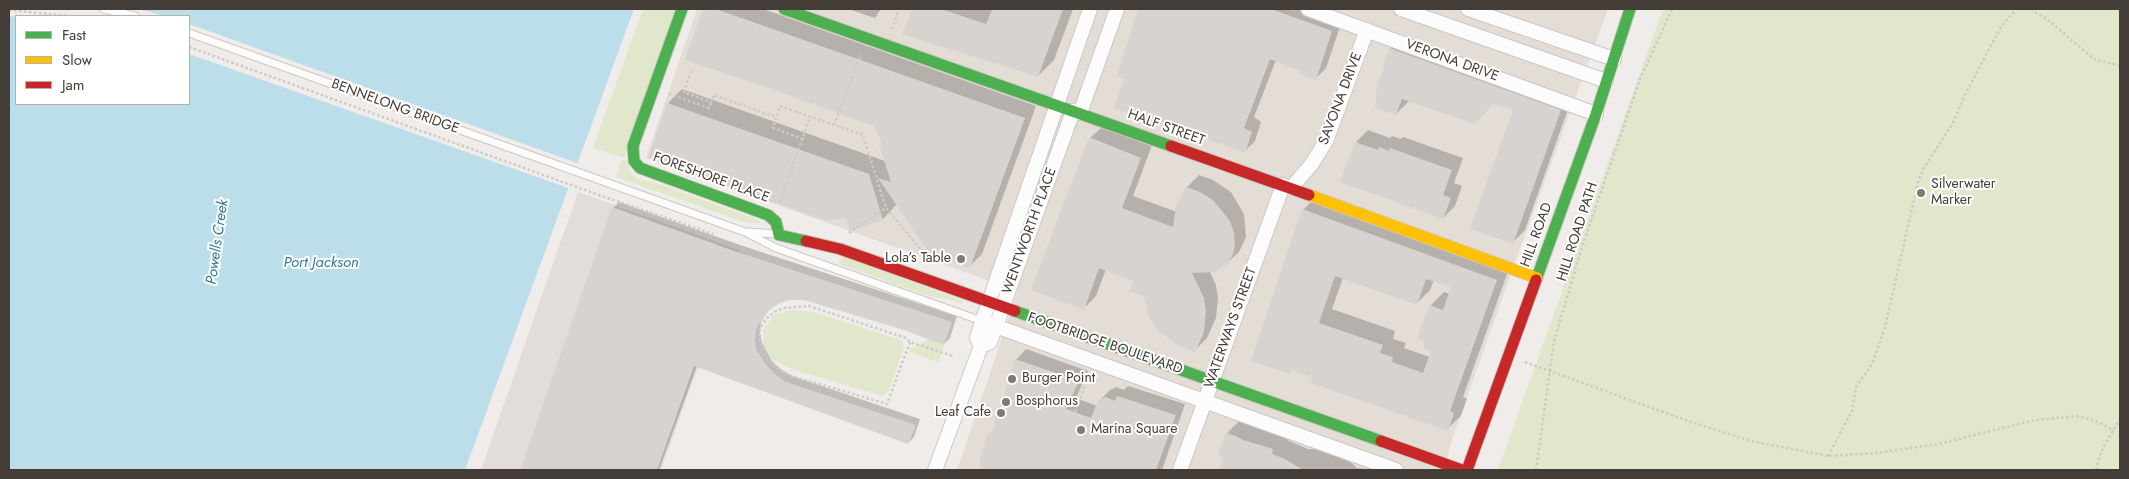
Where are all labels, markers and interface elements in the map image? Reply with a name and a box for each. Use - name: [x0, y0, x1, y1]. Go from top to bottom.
- legend: [15, 15, 190, 105]
- text: Fast: [62, 24, 86, 46]
- street label: VERONA DRIVE: [1403, 36, 1501, 86]
- text: Slow: [62, 49, 92, 71]
- street label: SAVONA DRIVE: [1316, 50, 1366, 148]
- text: Jam: [62, 74, 85, 96]
- street label: BENNELONG BRIDGE: [329, 76, 461, 138]
- street label: HALF STREET: [1125, 106, 1207, 150]
- street label: FORESHORE PLACE: [651, 149, 771, 207]
- street label: WENTWORTH PLACE: [999, 166, 1061, 296]
- place label: Silverwater Marker: [1931, 177, 1996, 210]
- street label: HILL ROAD PATH: [1554, 180, 1602, 284]
- marker: Silverwater Marker: [1915, 187, 1927, 199]
- water label: Powells Creek: [203, 198, 233, 286]
- street label: HILL ROAD: [1518, 200, 1556, 270]
- place label: Lola’s Table: [885, 251, 951, 267]
- marker: Lola’s Table: [955, 253, 967, 265]
- water label: Port Jackson: [283, 254, 359, 272]
- street label: WATERWAYS STREET: [1201, 265, 1261, 391]
- street label: FOOTBRIDGE BOULEVARD: [1025, 310, 1185, 378]
- place label: Burger Point: [1022, 371, 1095, 387]
- marker: Burger Point: [1006, 373, 1018, 385]
- place label: Bosphorus: [1016, 394, 1078, 410]
- marker: Bosphorus: [1000, 396, 1012, 408]
- place label: Leaf Cafe: [935, 405, 991, 421]
- marker: Leaf Cafe: [995, 407, 1007, 419]
- place label: Marina Square: [1091, 422, 1177, 438]
- marker: Marina Square: [1075, 424, 1087, 436]

